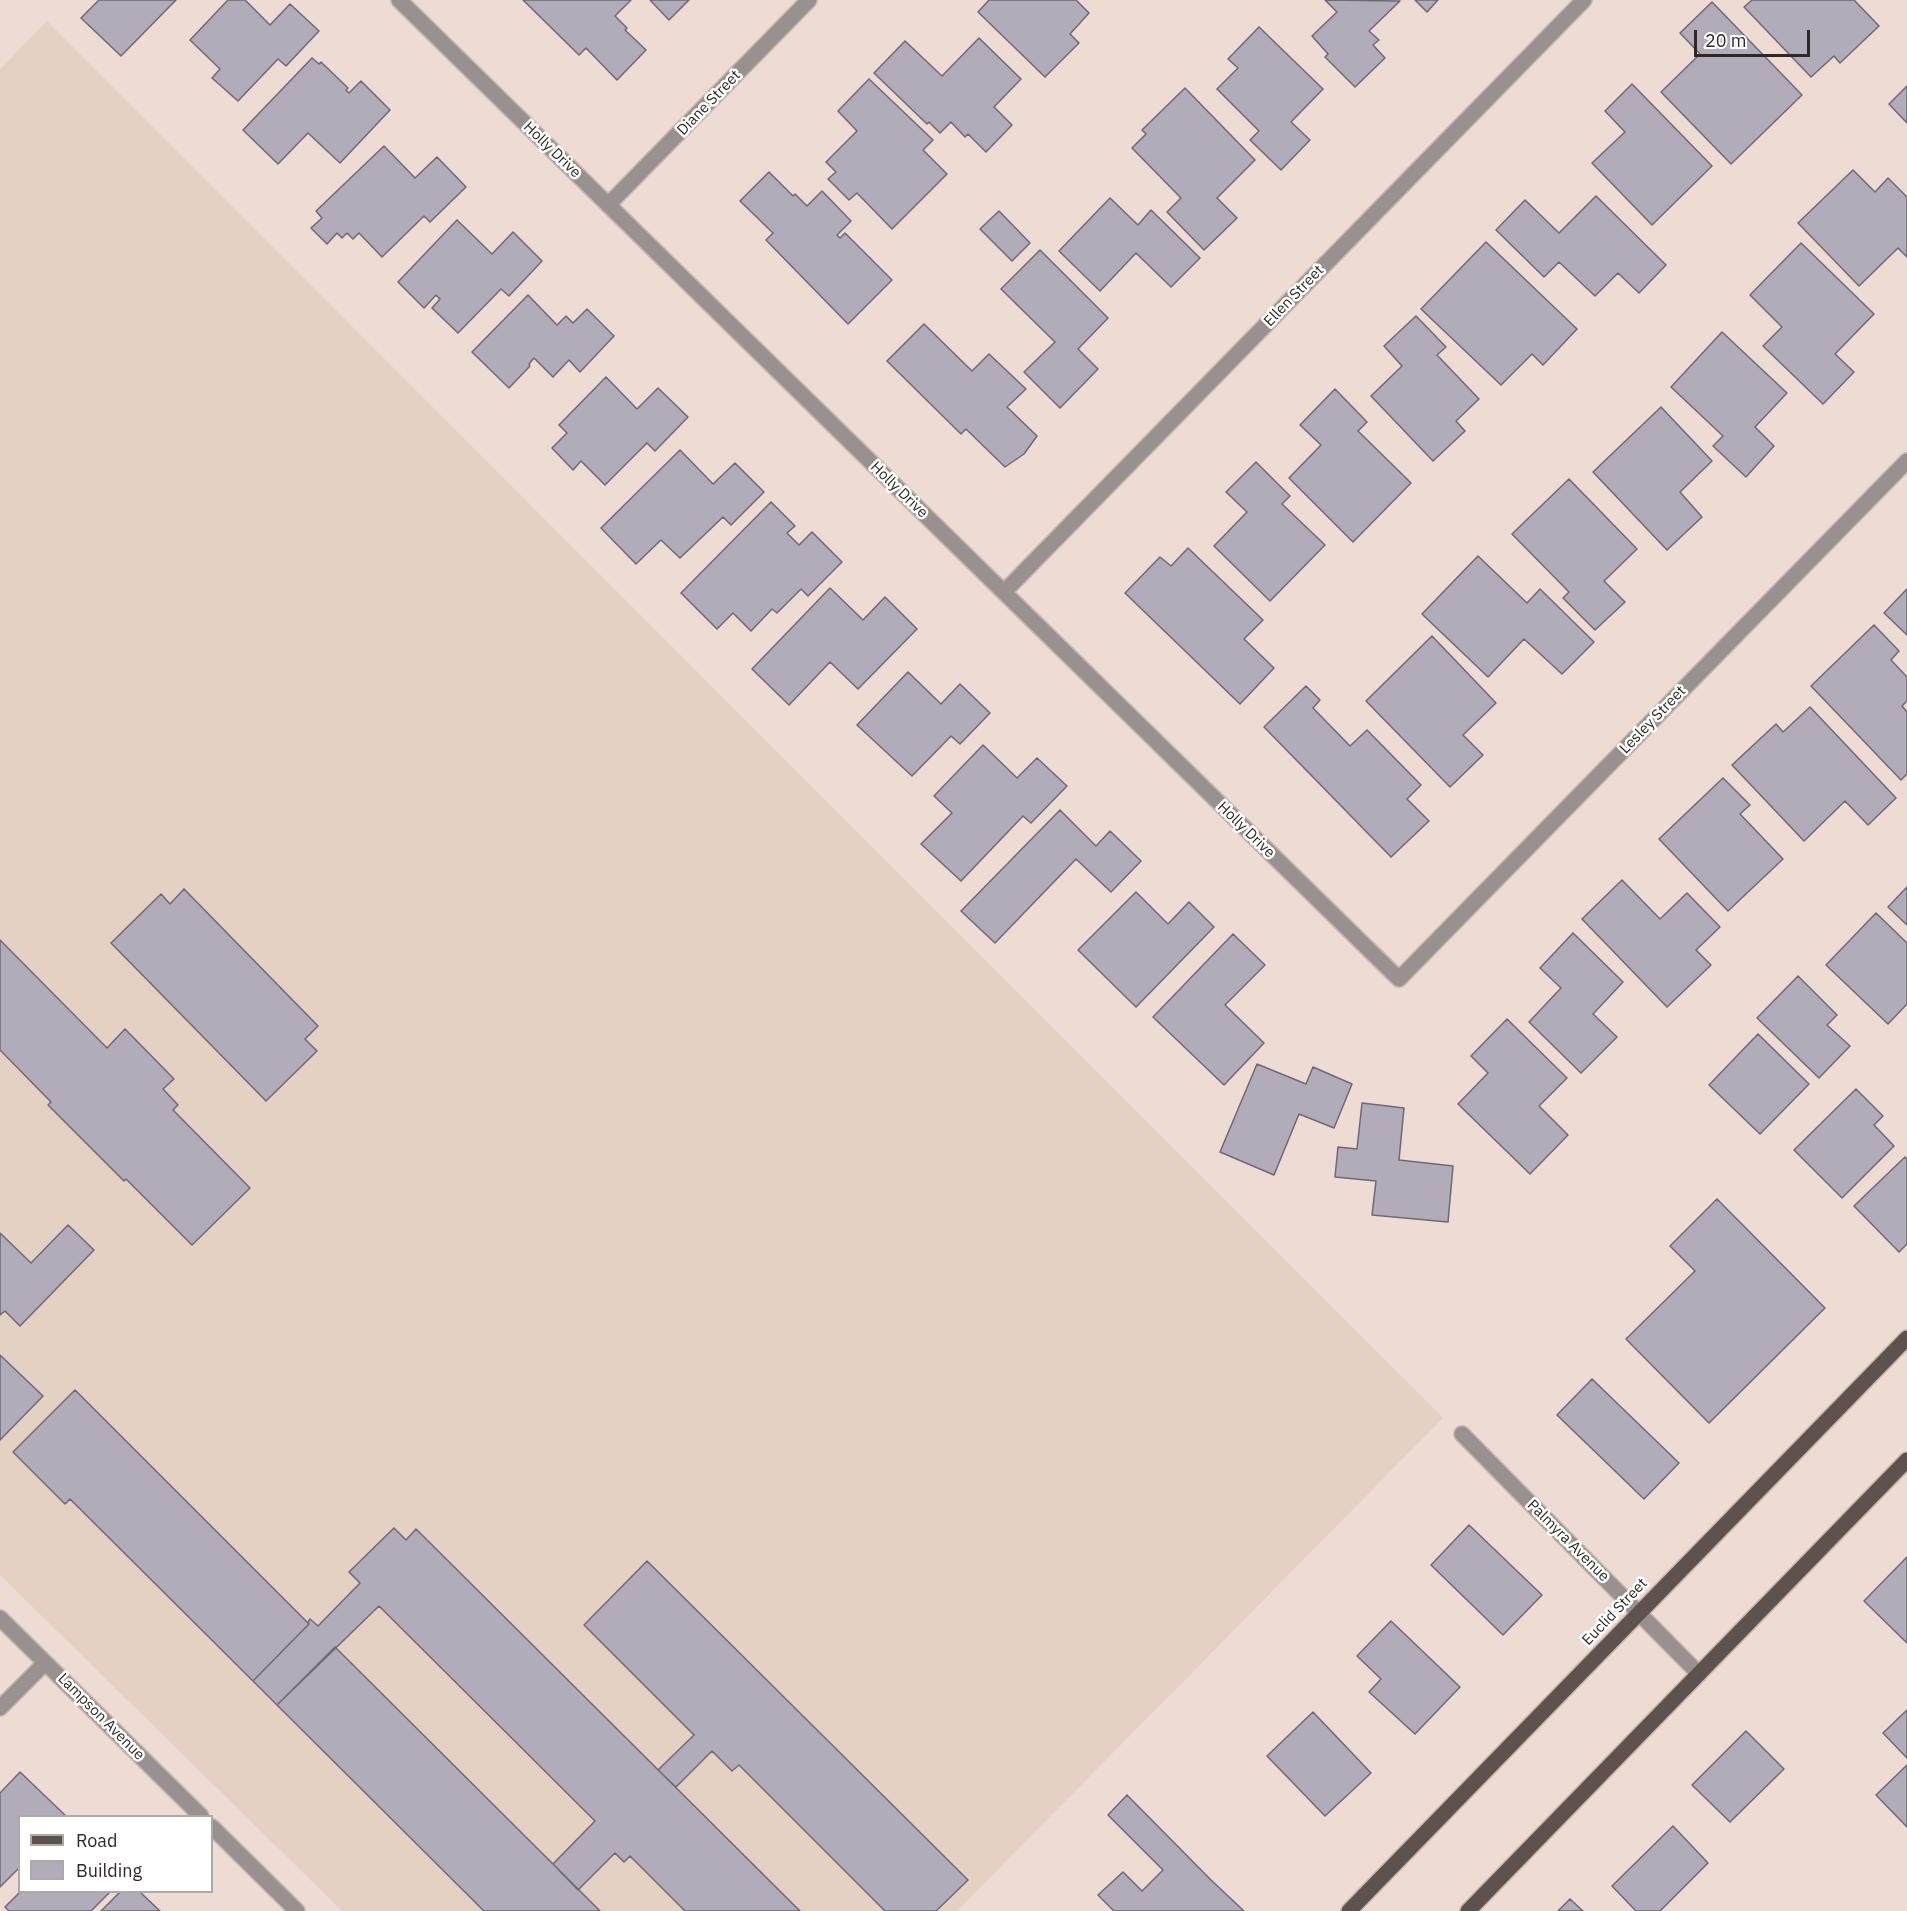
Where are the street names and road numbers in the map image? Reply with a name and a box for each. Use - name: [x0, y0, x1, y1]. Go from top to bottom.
- street label: Diane Street: [674, 67, 744, 139]
- street label: Holly Drive: [520, 118, 584, 182]
- street label: Ellen Street: [1260, 262, 1328, 330]
- street label: Holly Drive: [867, 458, 931, 522]
- street label: Lesley Street: [1616, 682, 1690, 758]
- street label: Holly Drive: [1214, 798, 1278, 862]
- street label: Palmyra Avenue: [1523, 1496, 1613, 1586]
- street label: Euclid Street: [1579, 1575, 1651, 1649]
- street label: Lampson Avenue: [54, 1670, 148, 1764]

